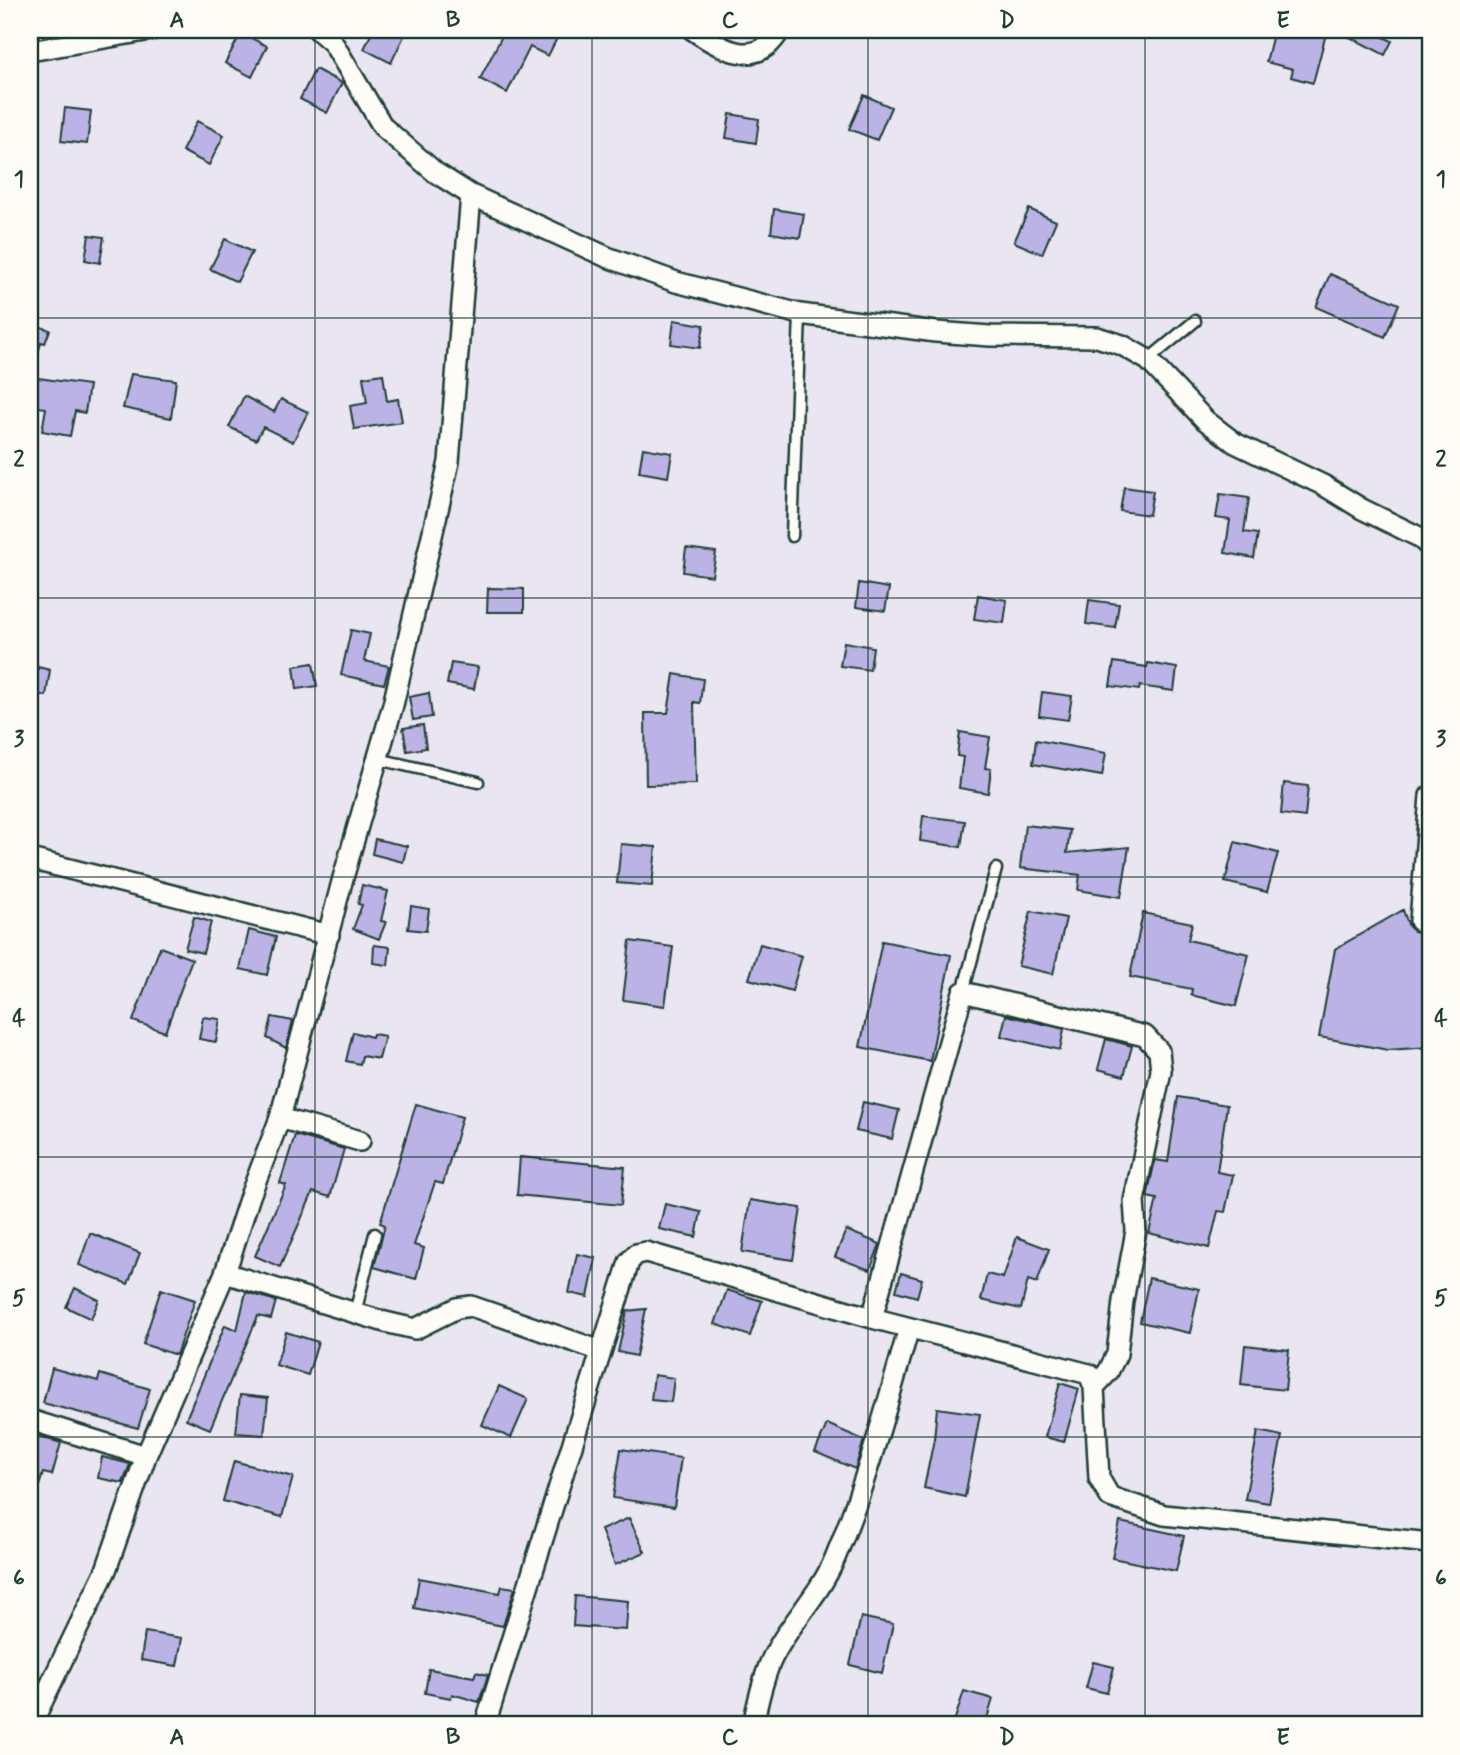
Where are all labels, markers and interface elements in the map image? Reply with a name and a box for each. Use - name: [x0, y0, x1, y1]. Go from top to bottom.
- text: A: [169, 6, 185, 36]
- text: B: [446, 6, 461, 36]
- text: C: [722, 6, 739, 36]
- text: D: [999, 6, 1015, 36]
- text: E: [1276, 6, 1290, 36]
- text: 1: [14, 165, 24, 195]
- text: 1: [1436, 165, 1446, 195]
- text: 2: [13, 445, 25, 475]
- text: 2: [1435, 445, 1447, 475]
- text: 3: [14, 725, 25, 755]
- text: 3: [1436, 725, 1447, 755]
- text: 4: [12, 1004, 26, 1034]
- text: 4: [1434, 1004, 1448, 1034]
- text: 5: [12, 1284, 26, 1314]
- text: 5: [1434, 1284, 1448, 1314]
- text: 6: [13, 1564, 25, 1594]
- text: 6: [1435, 1564, 1447, 1594]
- text: A: [169, 1723, 185, 1753]
- text: B: [446, 1723, 461, 1753]
- text: C: [722, 1723, 739, 1753]
- text: D: [999, 1723, 1015, 1753]
- text: E: [1276, 1723, 1290, 1753]

